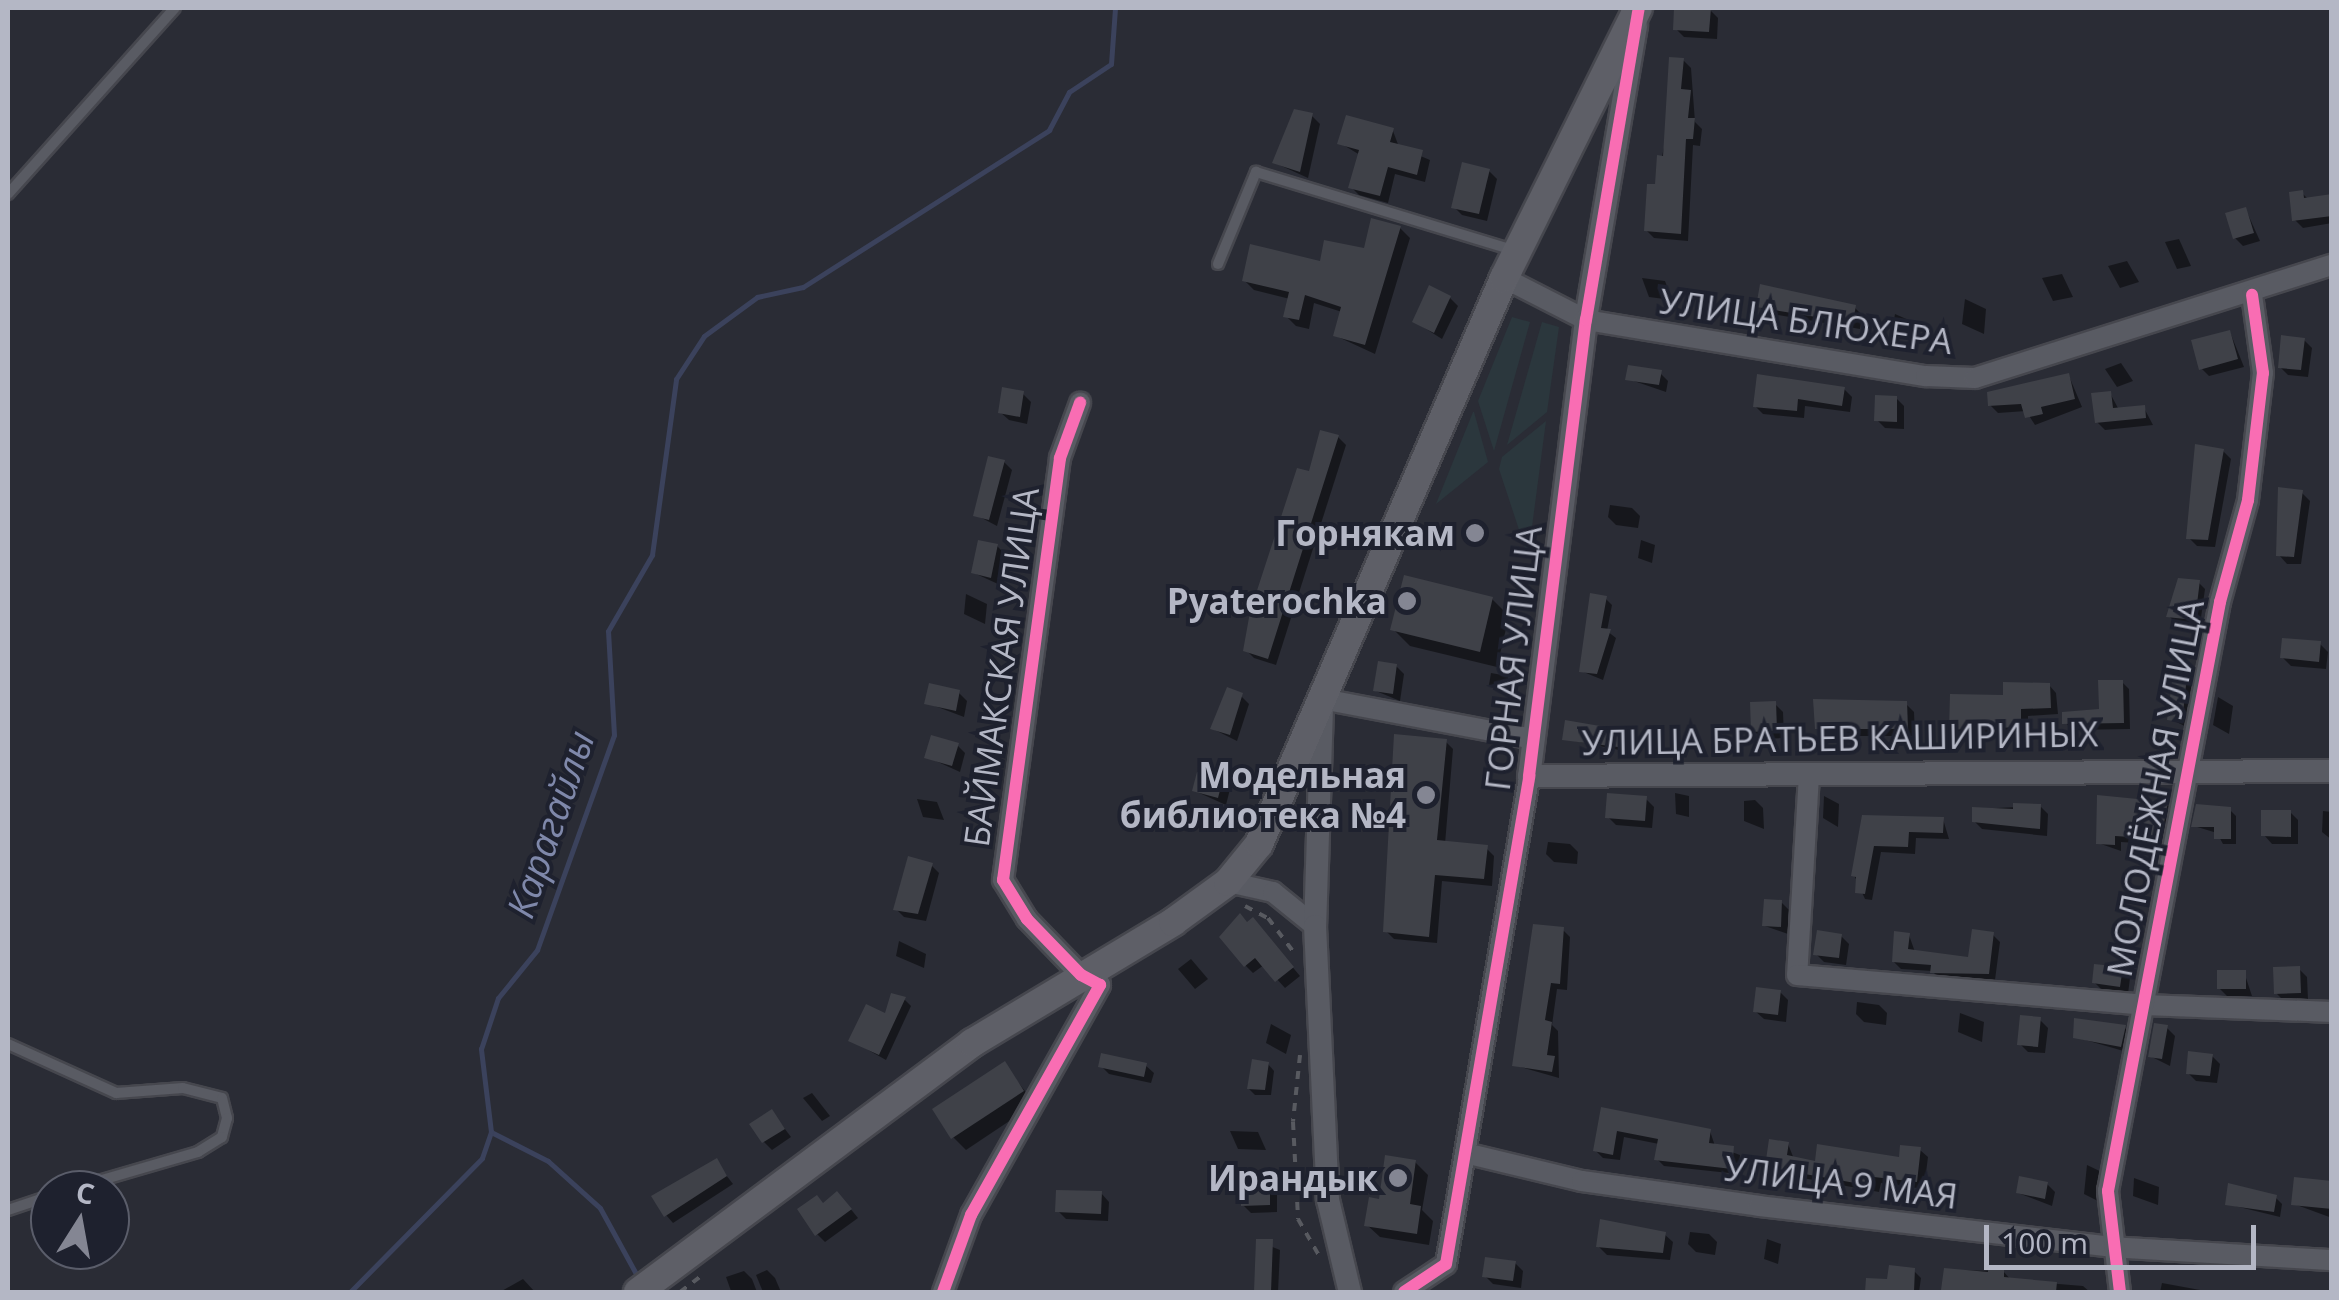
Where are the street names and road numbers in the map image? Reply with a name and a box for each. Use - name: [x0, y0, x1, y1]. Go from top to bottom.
- street label: УЛИЦА БЛЮХЕРА: [1657, 280, 1955, 362]
- street label: БАЙМАКСКАЯ УЛИЦА: [955, 485, 1047, 849]
- street label: ГОРНАЯ УЛИЦА: [1476, 523, 1550, 793]
- street label: МОЛОДЁЖНАЯ УЛИЦА: [2098, 596, 2212, 980]
- street label: УЛИЦА БРАТЬЕВ КАШИРИНЫХ: [1581, 712, 2099, 764]
- street label: УЛИЦА 9 МАЯ: [1722, 1147, 1960, 1217]

